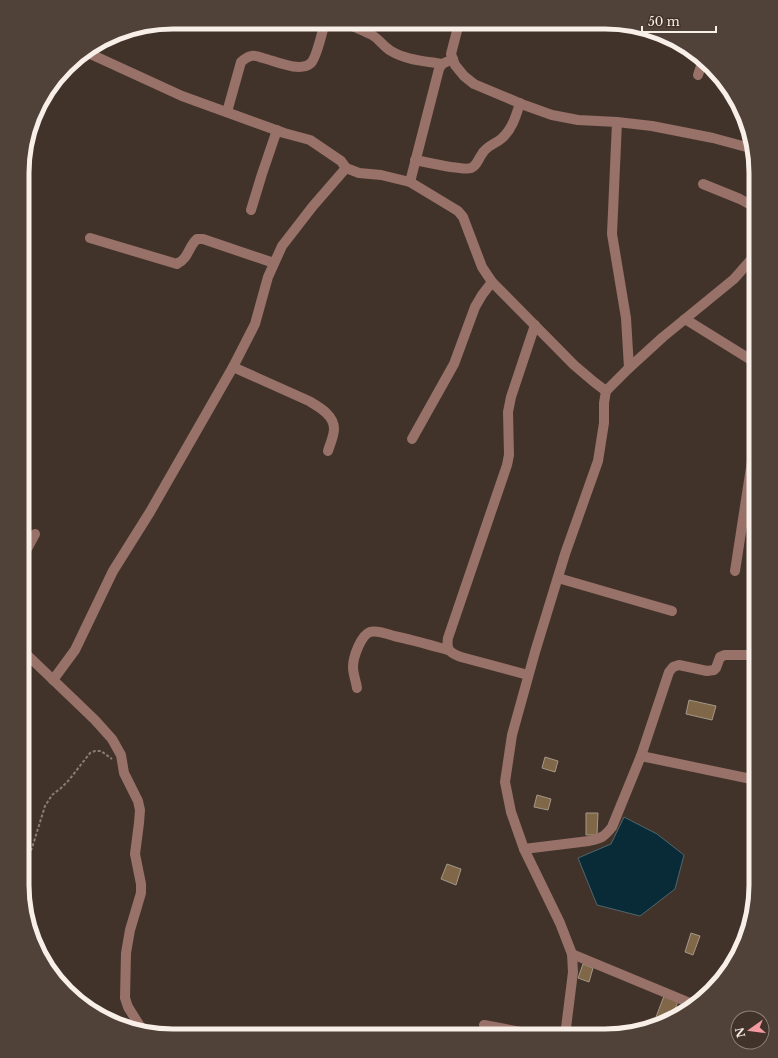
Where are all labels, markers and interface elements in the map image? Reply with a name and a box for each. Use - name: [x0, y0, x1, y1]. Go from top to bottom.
- scale bar: [642, 8, 716, 34]
- text: 50 m: [648, 14, 680, 29]
- north arrow: [730, 1010, 770, 1050]
- text: N: [732, 1025, 748, 1039]

